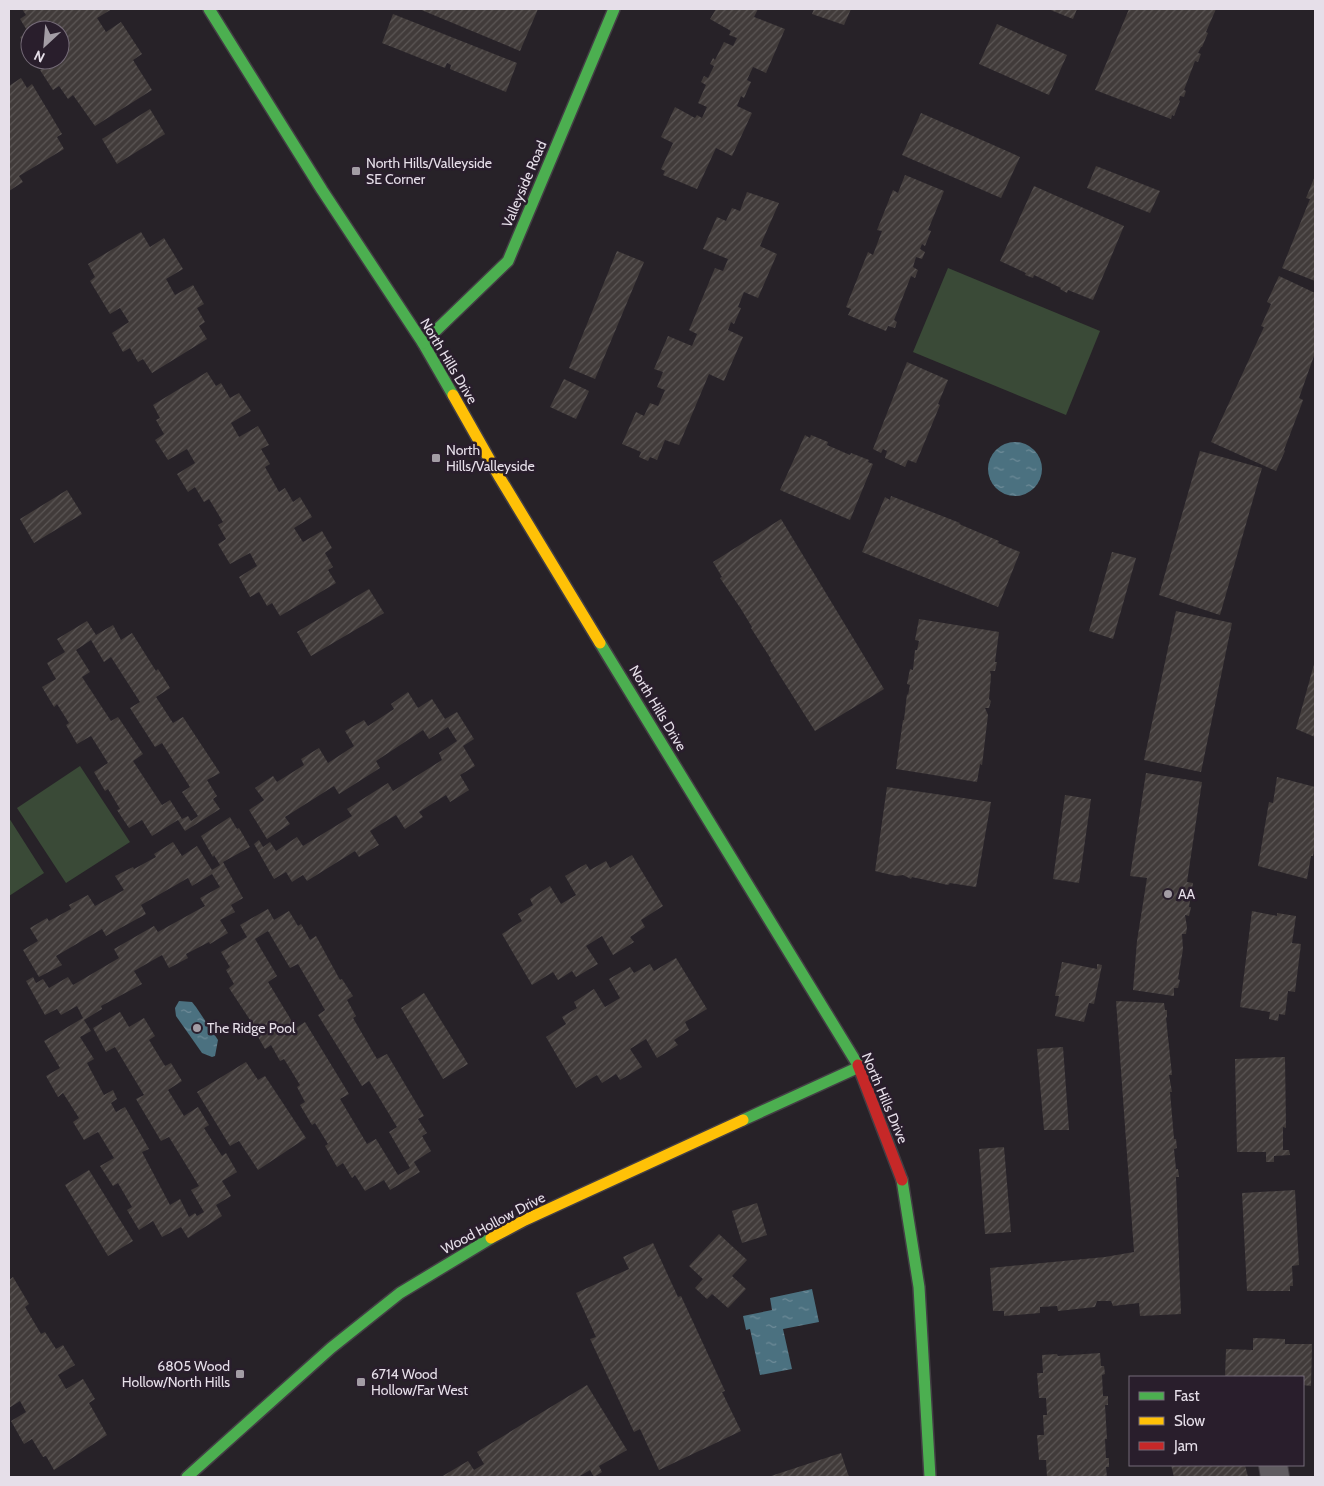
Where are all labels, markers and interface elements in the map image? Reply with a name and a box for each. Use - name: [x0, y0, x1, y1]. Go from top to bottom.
- north arrow: [20, 20, 70, 70]
- text: N: [31, 46, 48, 67]
- street label: Valleyside Road: [498, 138, 550, 230]
- place label: North Hills/Valleyside SE Corner: [366, 154, 492, 188]
- marker: North Hills/Valleyside SE Corner: [350, 165, 362, 177]
- street label: North Hills Drive: [416, 315, 482, 407]
- place label: North Hills/Valleyside: [446, 441, 535, 475]
- marker: North Hills/Valleyside: [430, 452, 442, 464]
- street label: North Hills Drive: [625, 662, 691, 754]
- place label: AA: [1178, 885, 1196, 903]
- marker: AA: [1162, 888, 1174, 900]
- place label: The Ridge Pool: [207, 1019, 296, 1037]
- marker: The Ridge Pool: [191, 1022, 203, 1034]
- street label: North Hills Drive: [858, 1050, 912, 1146]
- street label: Wood Hollow Drive: [438, 1188, 548, 1258]
- place label: 6805 Wood Hollow/North Hills: [122, 1357, 230, 1391]
- place label: 6714 Wood Hollow/Far West: [371, 1365, 468, 1399]
- marker: 6805 Wood Hollow/North Hills: [234, 1368, 246, 1380]
- marker: 6714 Wood Hollow/Far West: [355, 1376, 367, 1388]
- legend: [1129, 1376, 1304, 1466]
- text: Fast: [1174, 1387, 1199, 1405]
- text: Slow: [1174, 1412, 1205, 1430]
- text: Jam: [1173, 1437, 1198, 1455]

